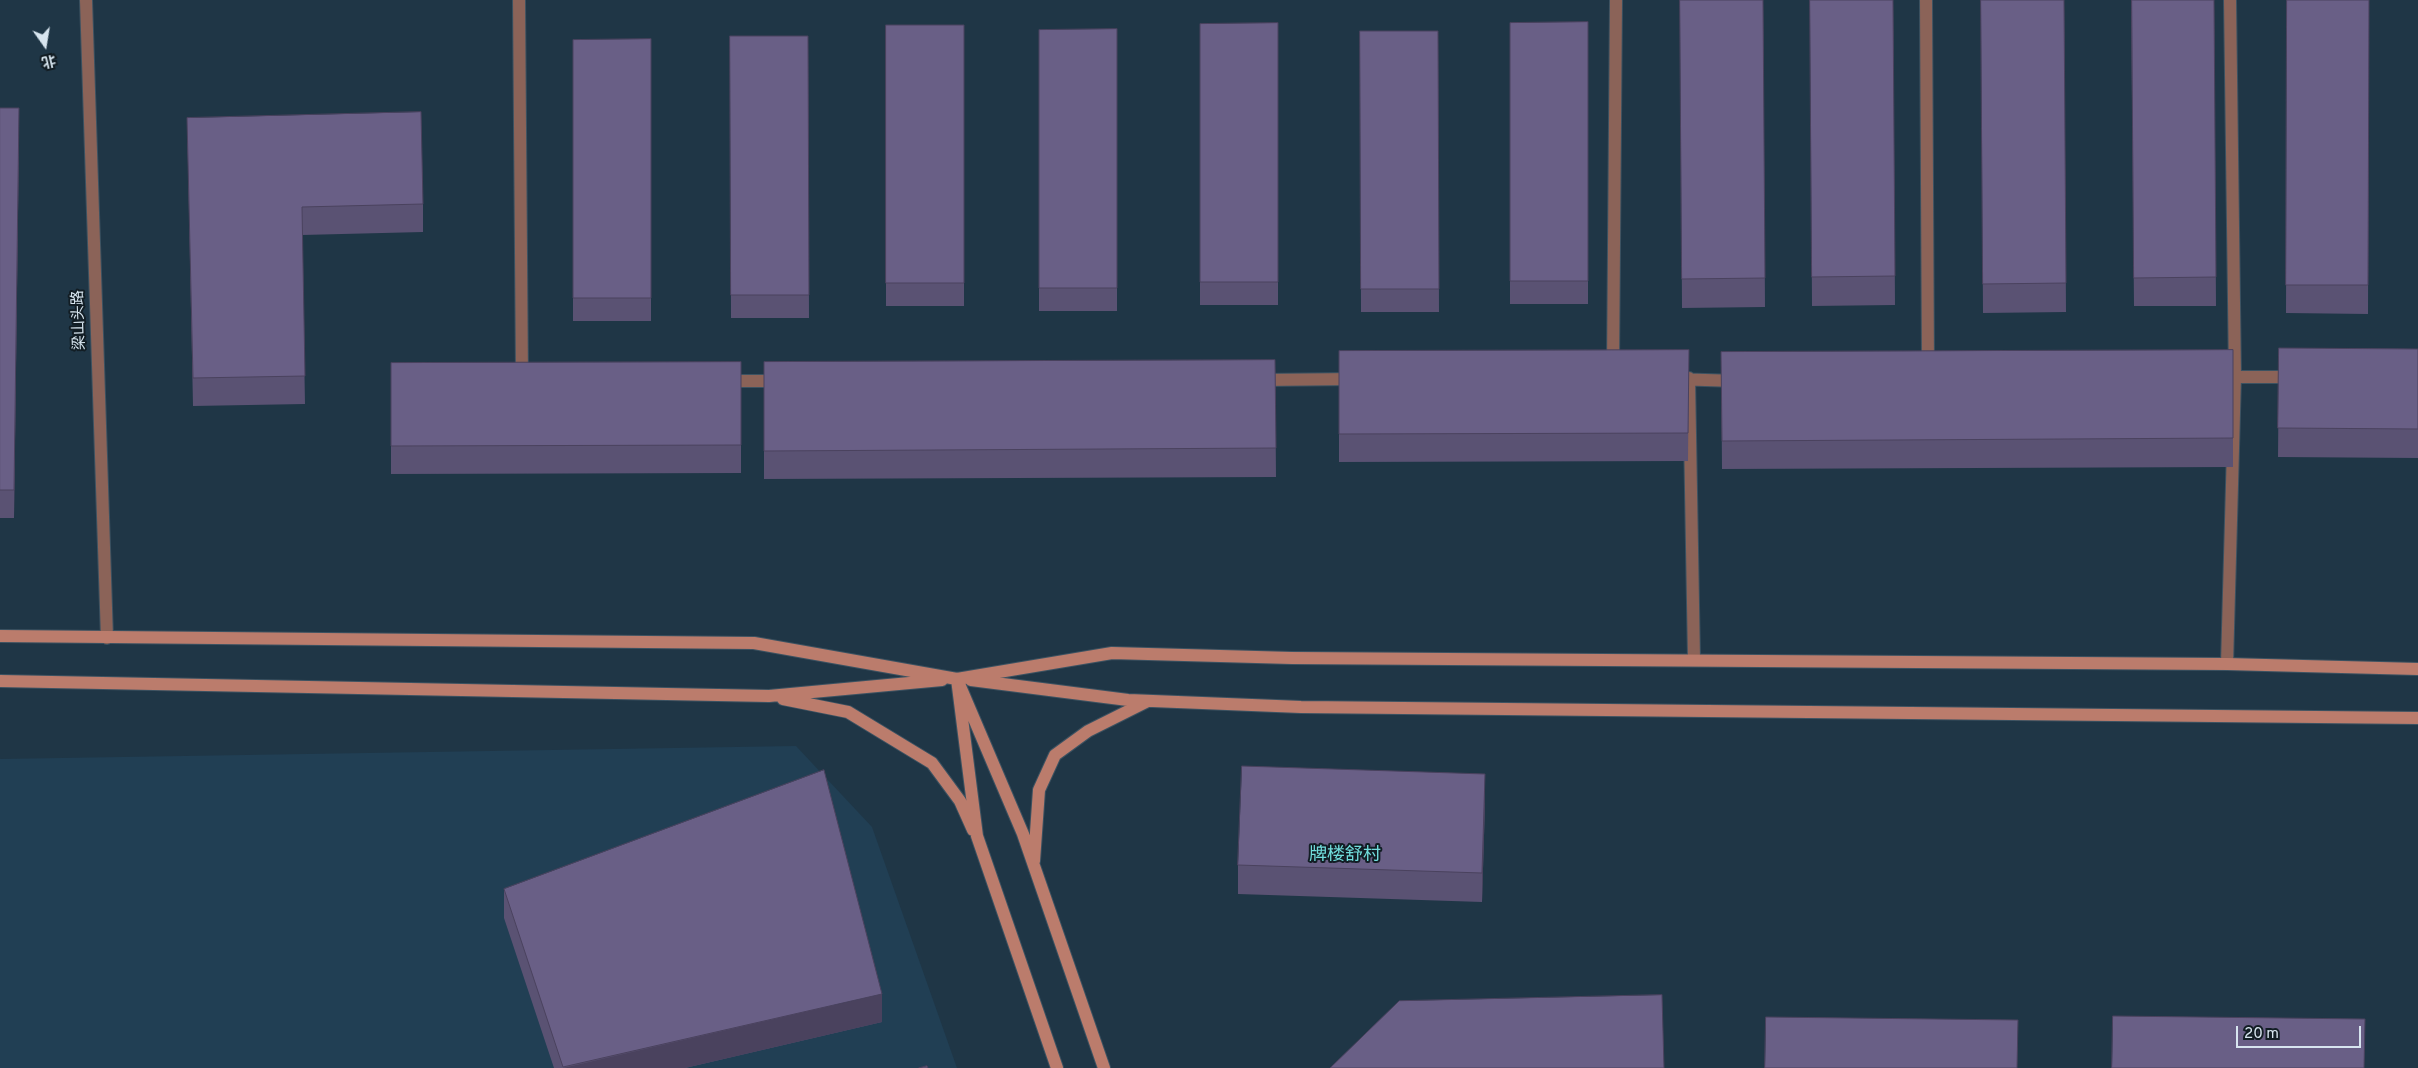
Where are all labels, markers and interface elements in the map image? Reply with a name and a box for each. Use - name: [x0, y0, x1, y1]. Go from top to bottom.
- north arrow: [20, 20, 70, 70]
- text: 北: [40, 50, 57, 70]
- street label: 梁山头路: [70, 290, 90, 350]
- district label: 牌楼舒村: [1309, 845, 1381, 867]
- scale bar: [2238, 1016, 2363, 1048]
- text: 20 m: [2244, 1025, 2279, 1044]

